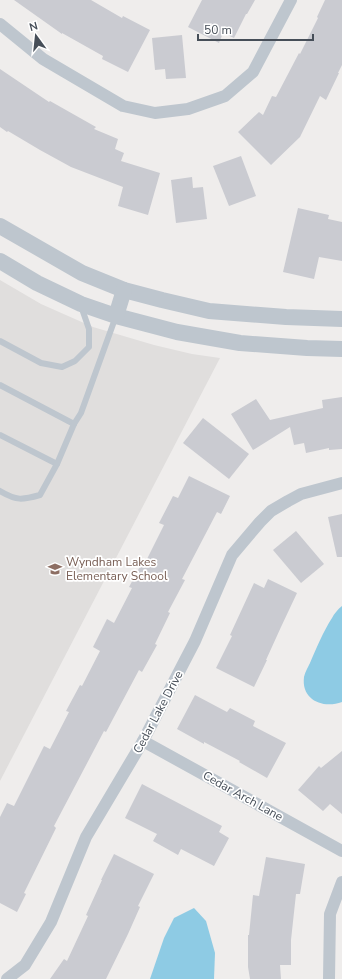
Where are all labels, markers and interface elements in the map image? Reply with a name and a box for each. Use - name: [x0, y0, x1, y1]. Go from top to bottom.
- north arrow: [16, 16, 56, 56]
- scale bar: [198, 16, 313, 42]
- text: N: [28, 19, 39, 35]
- text: 50 m: [204, 22, 232, 38]
- place label: Wyndham Lakes Elementary School: [66, 554, 168, 584]
- school or university icon: Wyndham Lakes Elementary School: [47, 561, 63, 577]
- street label: Cedar Lake Drive: [129, 668, 187, 756]
- street label: Cedar Arch Lane: [200, 767, 286, 825]

